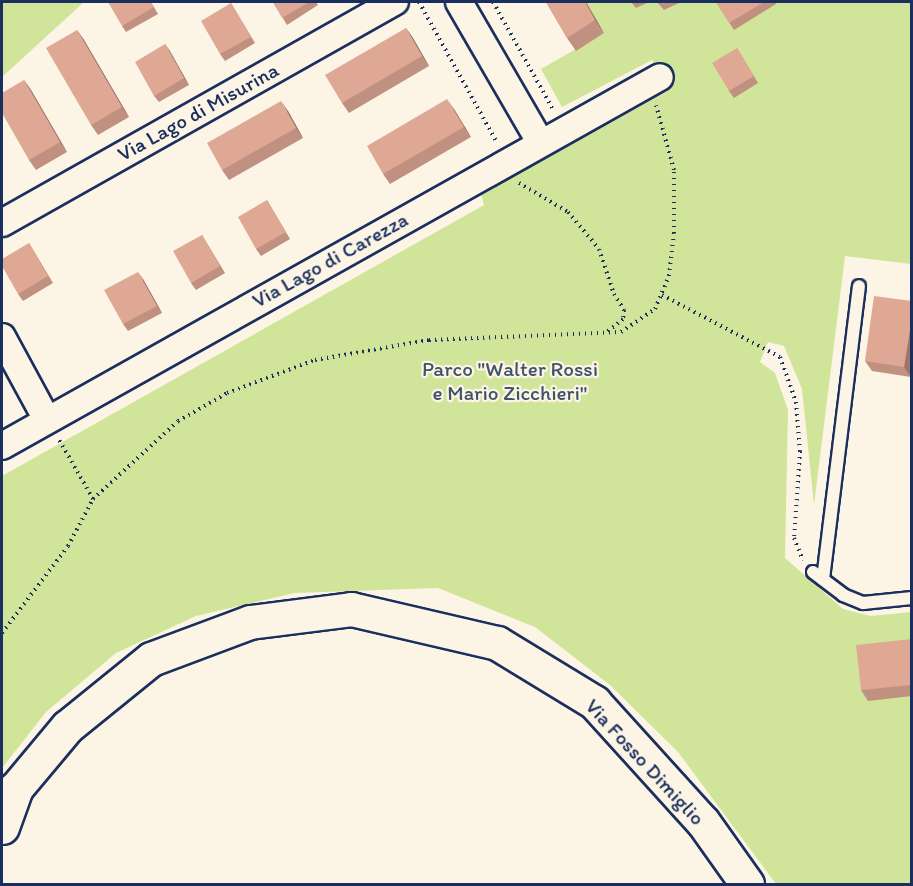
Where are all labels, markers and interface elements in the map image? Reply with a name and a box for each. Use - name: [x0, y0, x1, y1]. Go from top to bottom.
- street label: Via Lago di Misurina: [113, 57, 283, 167]
- street label: Via Lago di Carezza: [247, 207, 413, 313]
- park label: Parco "Walter Rossi e Mario Zicchieri": [422, 356, 598, 406]
- street label: Via Fosso Dimiglio: [580, 694, 710, 830]

